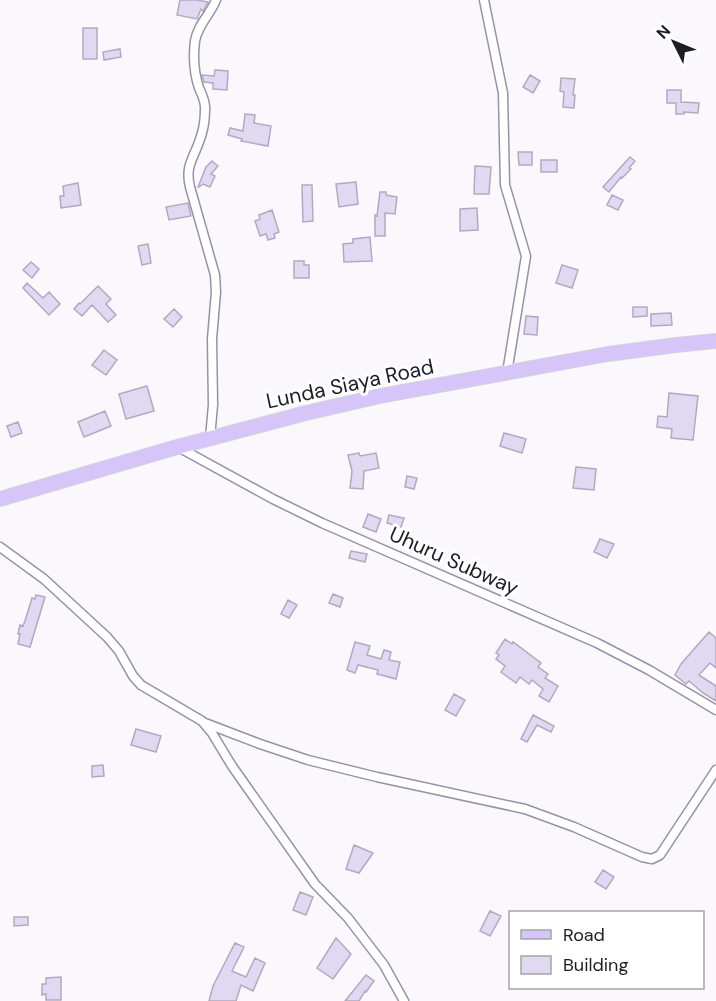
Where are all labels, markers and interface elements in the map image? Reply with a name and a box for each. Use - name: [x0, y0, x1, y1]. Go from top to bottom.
- north arrow: [644, 12, 704, 72]
- text: N: [652, 21, 675, 44]
- street label: Lunda Siaya Road: [264, 353, 436, 415]
- street label: Uhuru Subway: [385, 520, 523, 602]
- legend: [509, 911, 704, 989]
- text: Road: [563, 923, 605, 947]
- text: Building: [563, 953, 628, 977]

